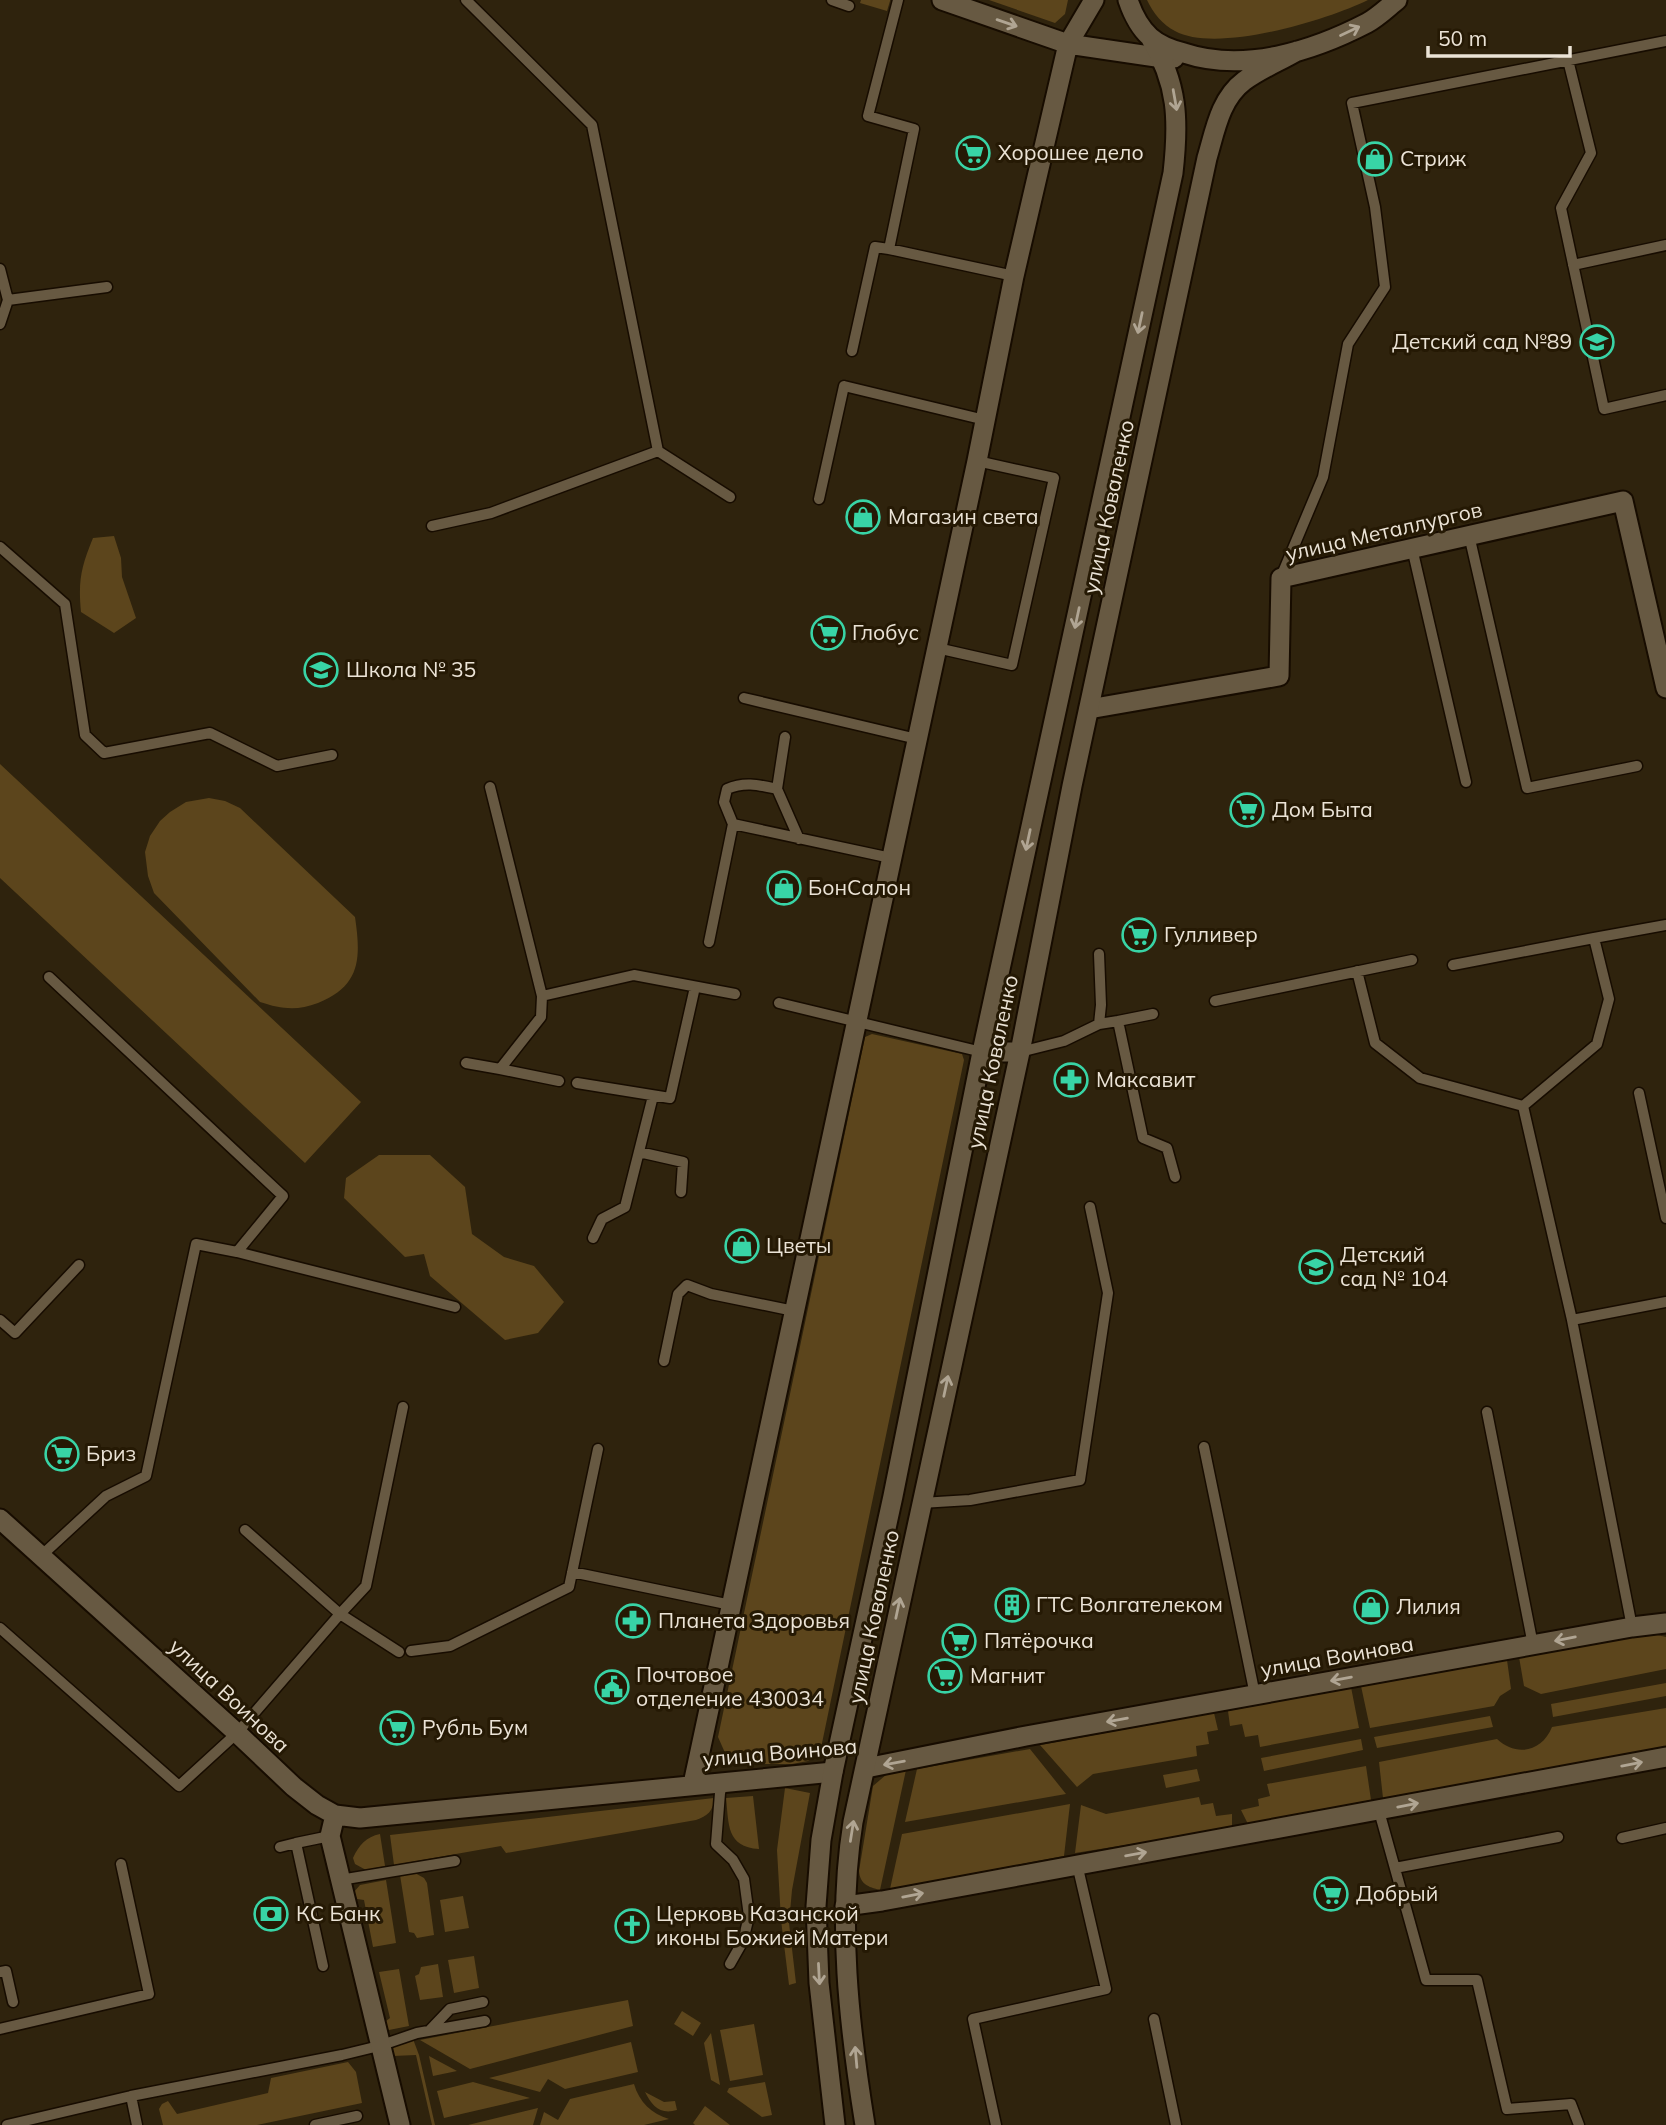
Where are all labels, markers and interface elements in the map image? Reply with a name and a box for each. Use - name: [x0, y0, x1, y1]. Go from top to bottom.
- scale bar: [1428, 14, 1570, 58]
- one-way arrow: [995, 17, 1017, 30]
- one-way arrow: [1339, 23, 1360, 37]
- text: 50 m: [1438, 25, 1487, 51]
- one-way arrow: [1169, 88, 1182, 111]
- supermarket icon: Хорошее дело: [954, 134, 992, 172]
- place label: Хорошее дело: [998, 139, 1144, 165]
- shop icon: Стриж: [1356, 140, 1394, 178]
- place label: Стриж: [1400, 145, 1466, 171]
- one-way arrow: [1133, 311, 1147, 334]
- school or university icon: Детский сад №89: [1578, 323, 1616, 361]
- place label: Детский сад №89: [1392, 328, 1572, 354]
- street label: улица Коваленко: [1077, 417, 1139, 596]
- street label: улица Металлургов: [1283, 496, 1485, 566]
- shop icon: Магазин света: [844, 498, 882, 536]
- place label: Магазин света: [888, 503, 1039, 529]
- one-way arrow: [1069, 606, 1083, 629]
- supermarket icon: Глобус: [809, 614, 847, 652]
- place label: Глобус: [852, 619, 919, 645]
- school or university icon: Школа № 35: [302, 651, 340, 689]
- place label: Школа № 35: [346, 656, 476, 682]
- supermarket icon: Дом Быта: [1228, 791, 1266, 829]
- place label: Дом Быта: [1272, 796, 1373, 822]
- one-way arrow: [1021, 828, 1035, 851]
- shop icon: БонСалон: [765, 869, 803, 907]
- place label: БонСалон: [808, 874, 911, 900]
- supermarket icon: Гулливер: [1120, 916, 1158, 954]
- place label: Гулливер: [1164, 921, 1258, 947]
- street label: улица Коваленко: [961, 972, 1023, 1151]
- pharmacy icon: Максавит: [1052, 1061, 1090, 1099]
- place label: Максавит: [1096, 1066, 1196, 1092]
- shop icon: Цветы: [723, 1227, 761, 1265]
- place label: Цветы: [766, 1232, 831, 1258]
- place label: Детский сад № 104: [1340, 1241, 1448, 1291]
- school or university icon: Детский сад № 104: [1297, 1248, 1335, 1286]
- one-way arrow: [940, 1375, 954, 1398]
- supermarket icon: Бриз: [43, 1435, 81, 1473]
- place label: Бриз: [86, 1440, 136, 1466]
- street label: улица Коваленко: [842, 1527, 904, 1706]
- building icon: ГТС Волгателеком: [993, 1586, 1031, 1624]
- shop icon: Лилия: [1352, 1588, 1390, 1626]
- place label: ГТС Волгателеком: [1036, 1591, 1223, 1617]
- place label: Лилия: [1396, 1593, 1461, 1619]
- one-way arrow: [891, 1597, 905, 1620]
- pharmacy icon: Планета Здоровья: [614, 1602, 652, 1640]
- place label: Планета Здоровья: [658, 1607, 850, 1633]
- supermarket icon: Пятёрочка: [940, 1622, 978, 1660]
- place label: Пятёрочка: [984, 1627, 1094, 1653]
- street label: улица Воинова: [1258, 1630, 1415, 1682]
- street label: улица Воинова: [164, 1633, 295, 1758]
- one-way arrow: [1554, 1633, 1577, 1646]
- supermarket icon: Магнит: [926, 1657, 964, 1695]
- place label: Почтовое отделение 430034: [636, 1661, 824, 1711]
- place label: Магнит: [970, 1662, 1045, 1688]
- public building icon: Почтовое отделение 430034: [593, 1668, 631, 1706]
- one-way arrow: [1330, 1673, 1353, 1687]
- supermarket icon: Рубль Бум: [378, 1709, 416, 1747]
- one-way arrow: [1106, 1713, 1129, 1727]
- place label: Рубль Бум: [422, 1714, 528, 1740]
- street label: улица Воинова: [702, 1732, 858, 1772]
- one-way arrow: [883, 1757, 906, 1770]
- one-way arrow: [1620, 1757, 1643, 1770]
- one-way arrow: [1397, 1798, 1419, 1812]
- one-way arrow: [846, 1820, 859, 1843]
- one-way arrow: [1124, 1847, 1147, 1860]
- supermarket icon: Добрый: [1312, 1875, 1350, 1913]
- place label: Добрый: [1356, 1880, 1438, 1906]
- one-way arrow: [901, 1888, 924, 1902]
- bank icon: КС Банк: [252, 1895, 290, 1933]
- place label: КС Банк: [296, 1900, 381, 1926]
- place label: Церковь Казанской иконы Божией Матери: [656, 1900, 888, 1950]
- church icon: Церковь Казанской иконы Божией Матери: [613, 1907, 651, 1945]
- one-way arrow: [812, 1962, 825, 1985]
- one-way arrow: [849, 2047, 862, 2069]

